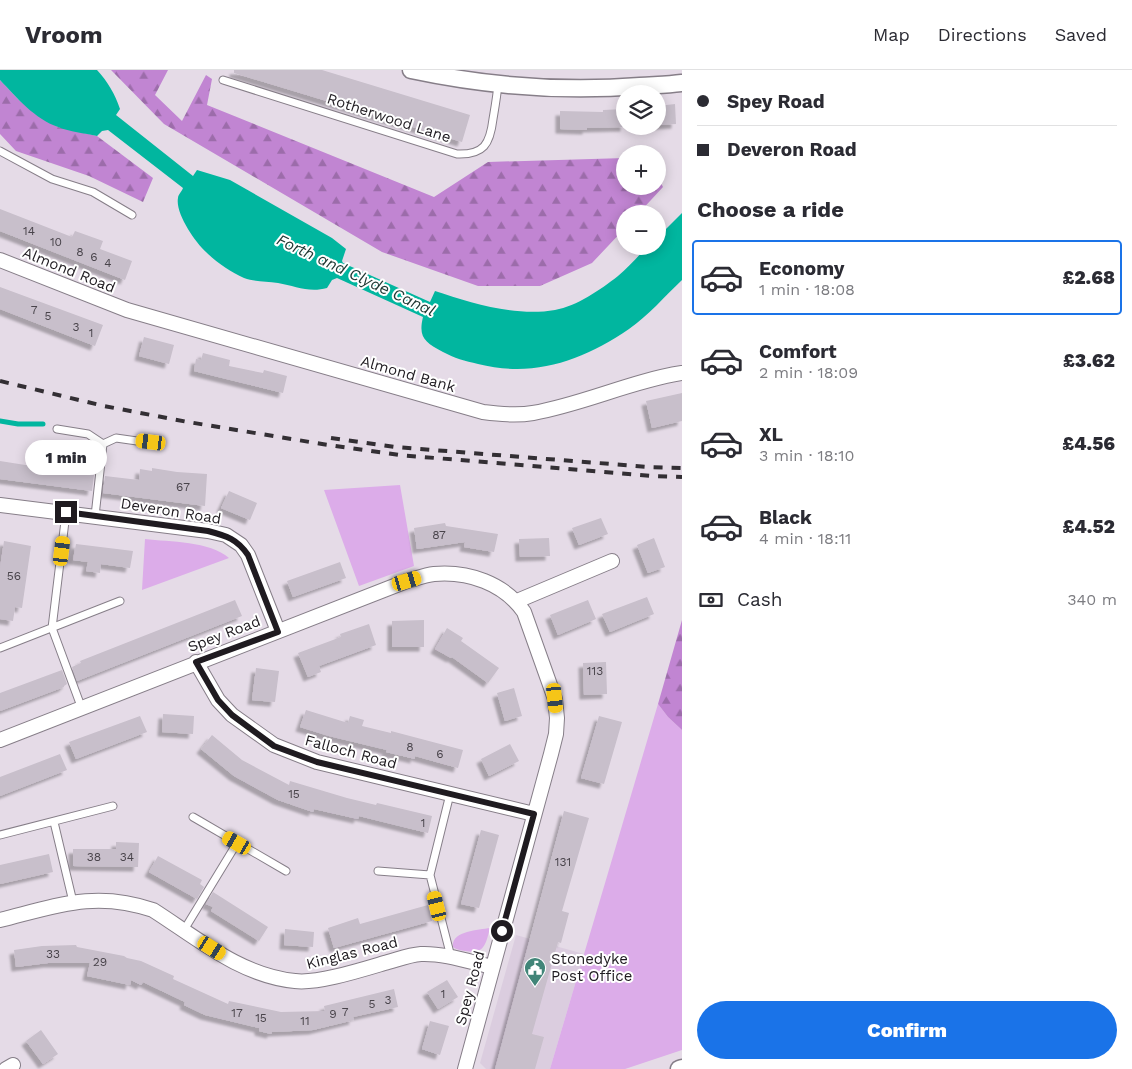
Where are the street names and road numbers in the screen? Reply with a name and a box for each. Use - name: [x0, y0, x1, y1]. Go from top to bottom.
- street label: Rotherwood Lane: [325, 89, 453, 147]
- street label: Almond Road: [20, 243, 118, 297]
- street label: Almond Bank: [359, 352, 458, 396]
- street label: Deveron Road: [119, 494, 223, 528]
- street label: Spey Road: [185, 612, 263, 656]
- street label: Falloch Road: [303, 731, 399, 773]
- street label: Kinglas Road: [304, 933, 400, 973]
- street label: Spey Road: [451, 949, 489, 1027]

